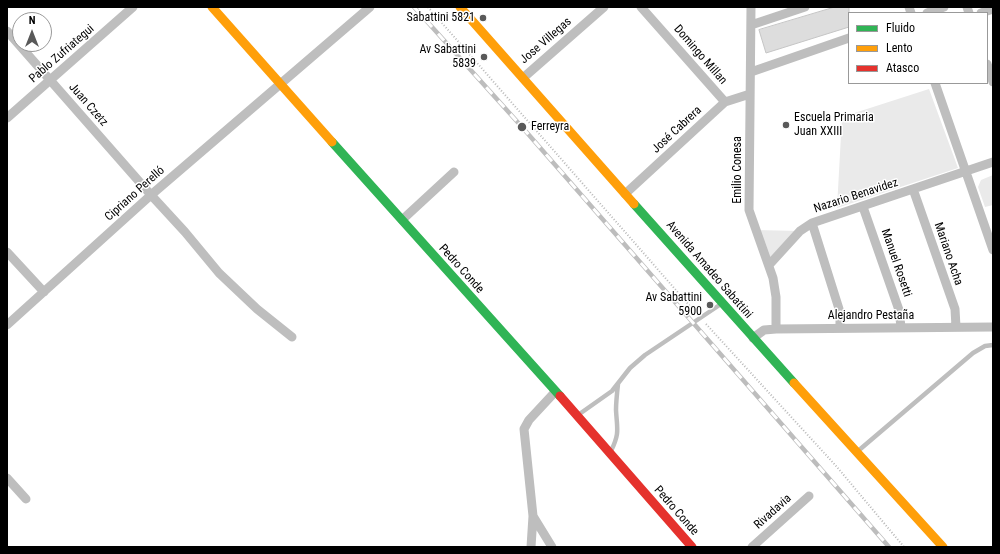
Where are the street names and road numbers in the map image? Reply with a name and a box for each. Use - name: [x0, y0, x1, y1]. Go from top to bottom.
- street label: Jose Villegas: [517, 15, 575, 67]
- street label: Pablo Zufriategui: [27, 22, 97, 86]
- street label: Domingo Millan: [670, 22, 730, 88]
- street label: Juan Czetz: [65, 81, 111, 129]
- street label: José Cabrera: [649, 103, 705, 157]
- street label: Emilio Conesa: [731, 136, 745, 204]
- street label: Cipriano Perelló: [102, 164, 168, 224]
- street label: Nazario Benavidez: [812, 176, 900, 216]
- street label: Avenida Amadeo Sabattini: [663, 218, 755, 322]
- street label: Mariano Acha: [931, 221, 965, 287]
- street label: Manuel Rosetti: [878, 227, 914, 299]
- street label: Pedro Conde: [435, 242, 487, 296]
- street label: Alejandro Pestaña: [828, 309, 914, 323]
- street label: Pedro Conde: [651, 483, 701, 539]
- street label: Rivadavia: [751, 492, 795, 532]

